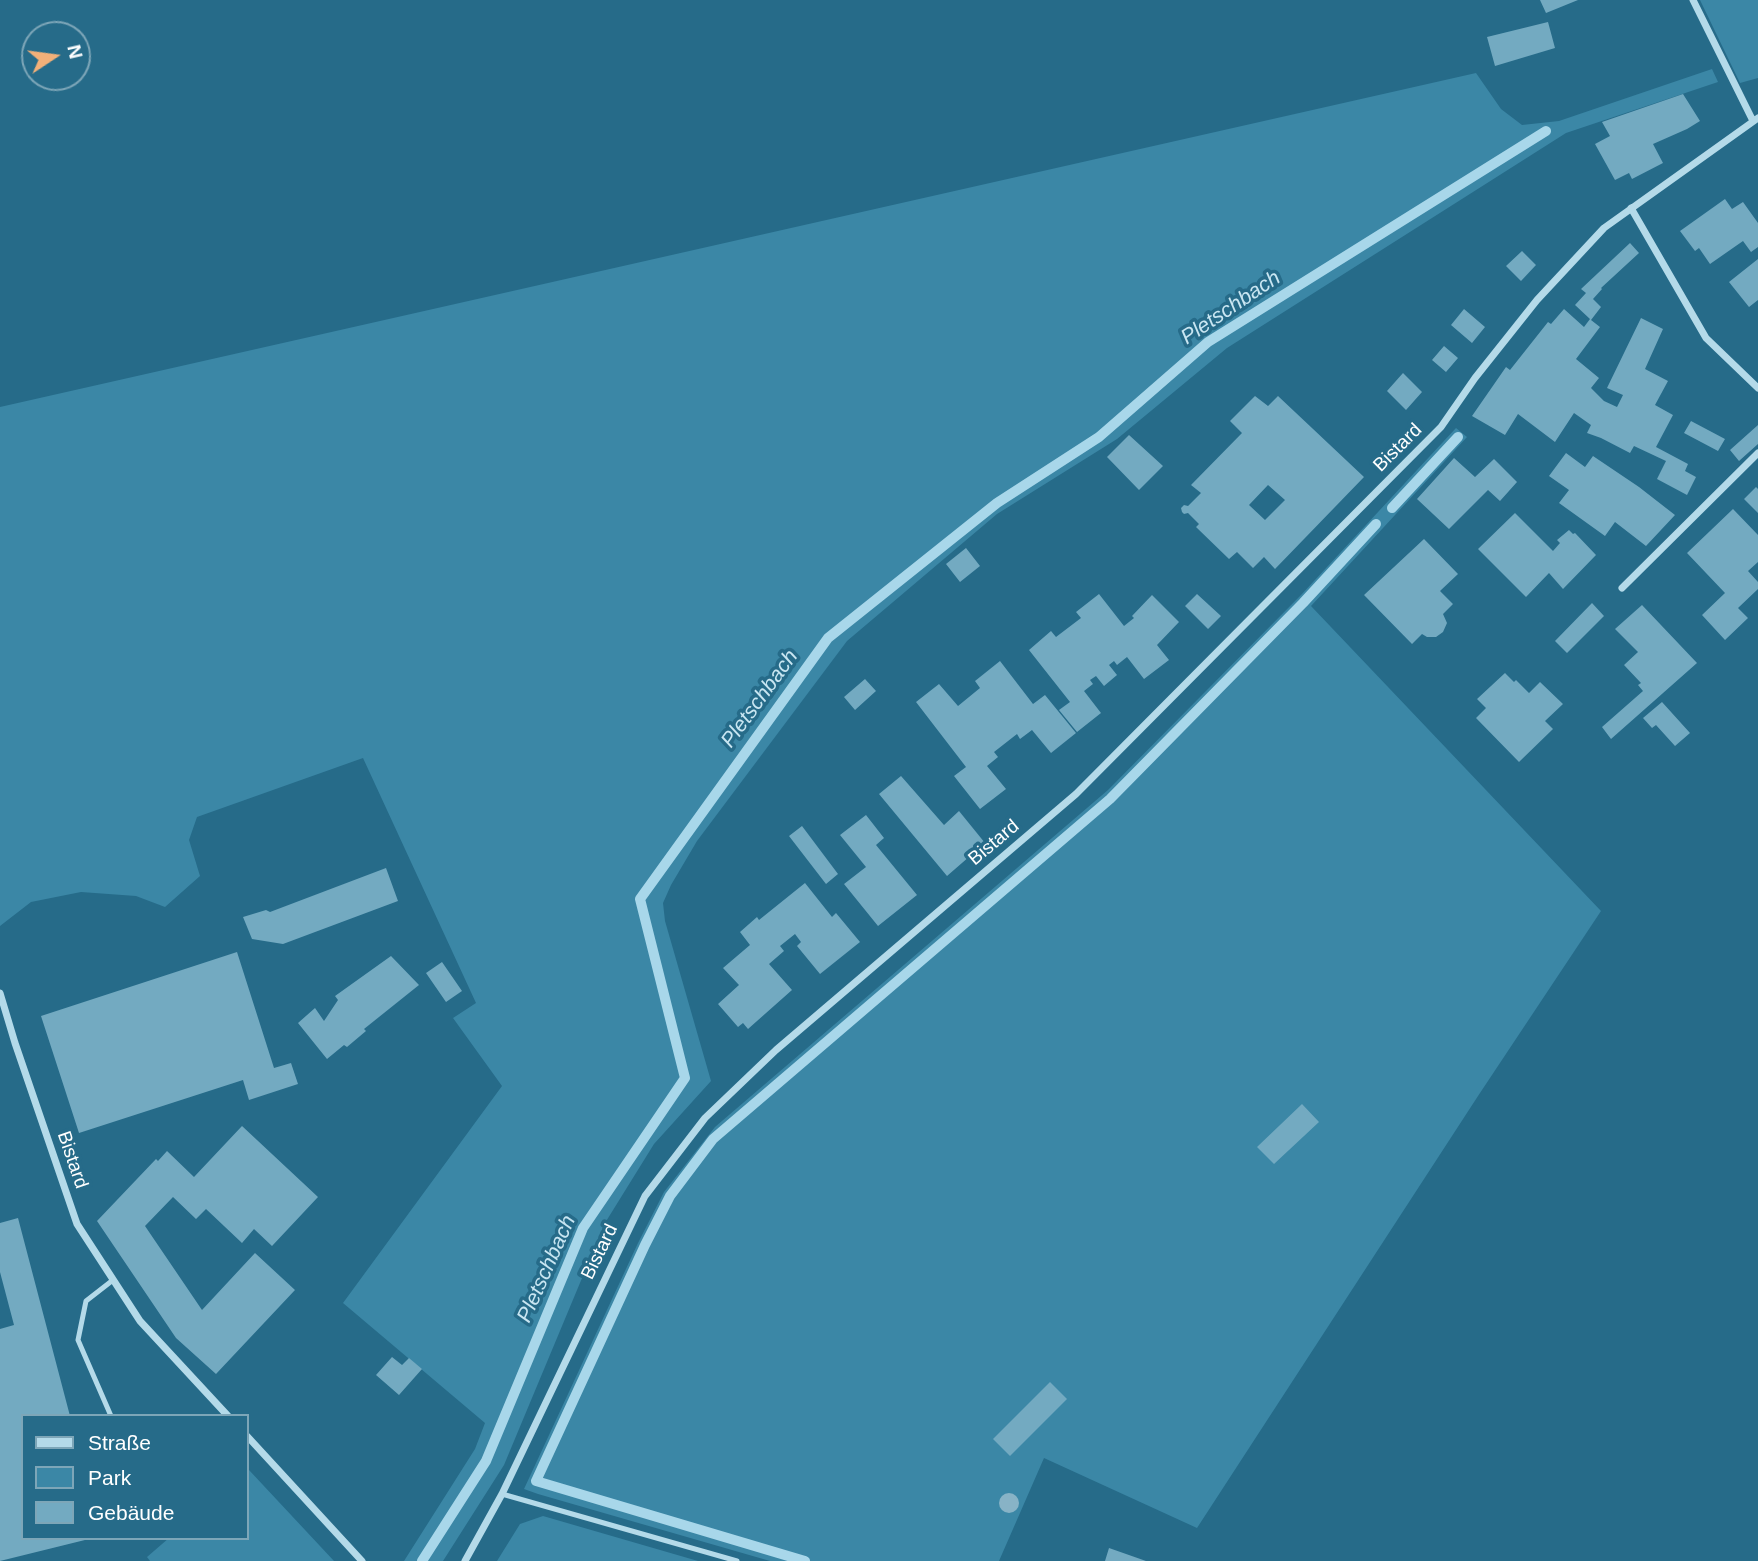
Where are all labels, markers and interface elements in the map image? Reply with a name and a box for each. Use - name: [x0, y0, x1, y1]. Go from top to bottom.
- north arrow: [21, 21, 91, 91]
- text: N: [63, 43, 87, 61]
- water label: Pletschbach: [1177, 266, 1285, 350]
- street label: Bistard: [1369, 419, 1427, 477]
- water label: Pletschbach: [716, 645, 804, 753]
- street label: Bistard: [964, 815, 1024, 871]
- street label: Bistard: [52, 1128, 92, 1192]
- water label: Pletschbach: [512, 1212, 582, 1326]
- street label: Bistard: [577, 1220, 623, 1284]
- legend: [21, 1414, 248, 1540]
- text: Straße: [88, 1431, 151, 1454]
- text: Park: [88, 1466, 131, 1489]
- text: Gebäude: [88, 1501, 174, 1524]

